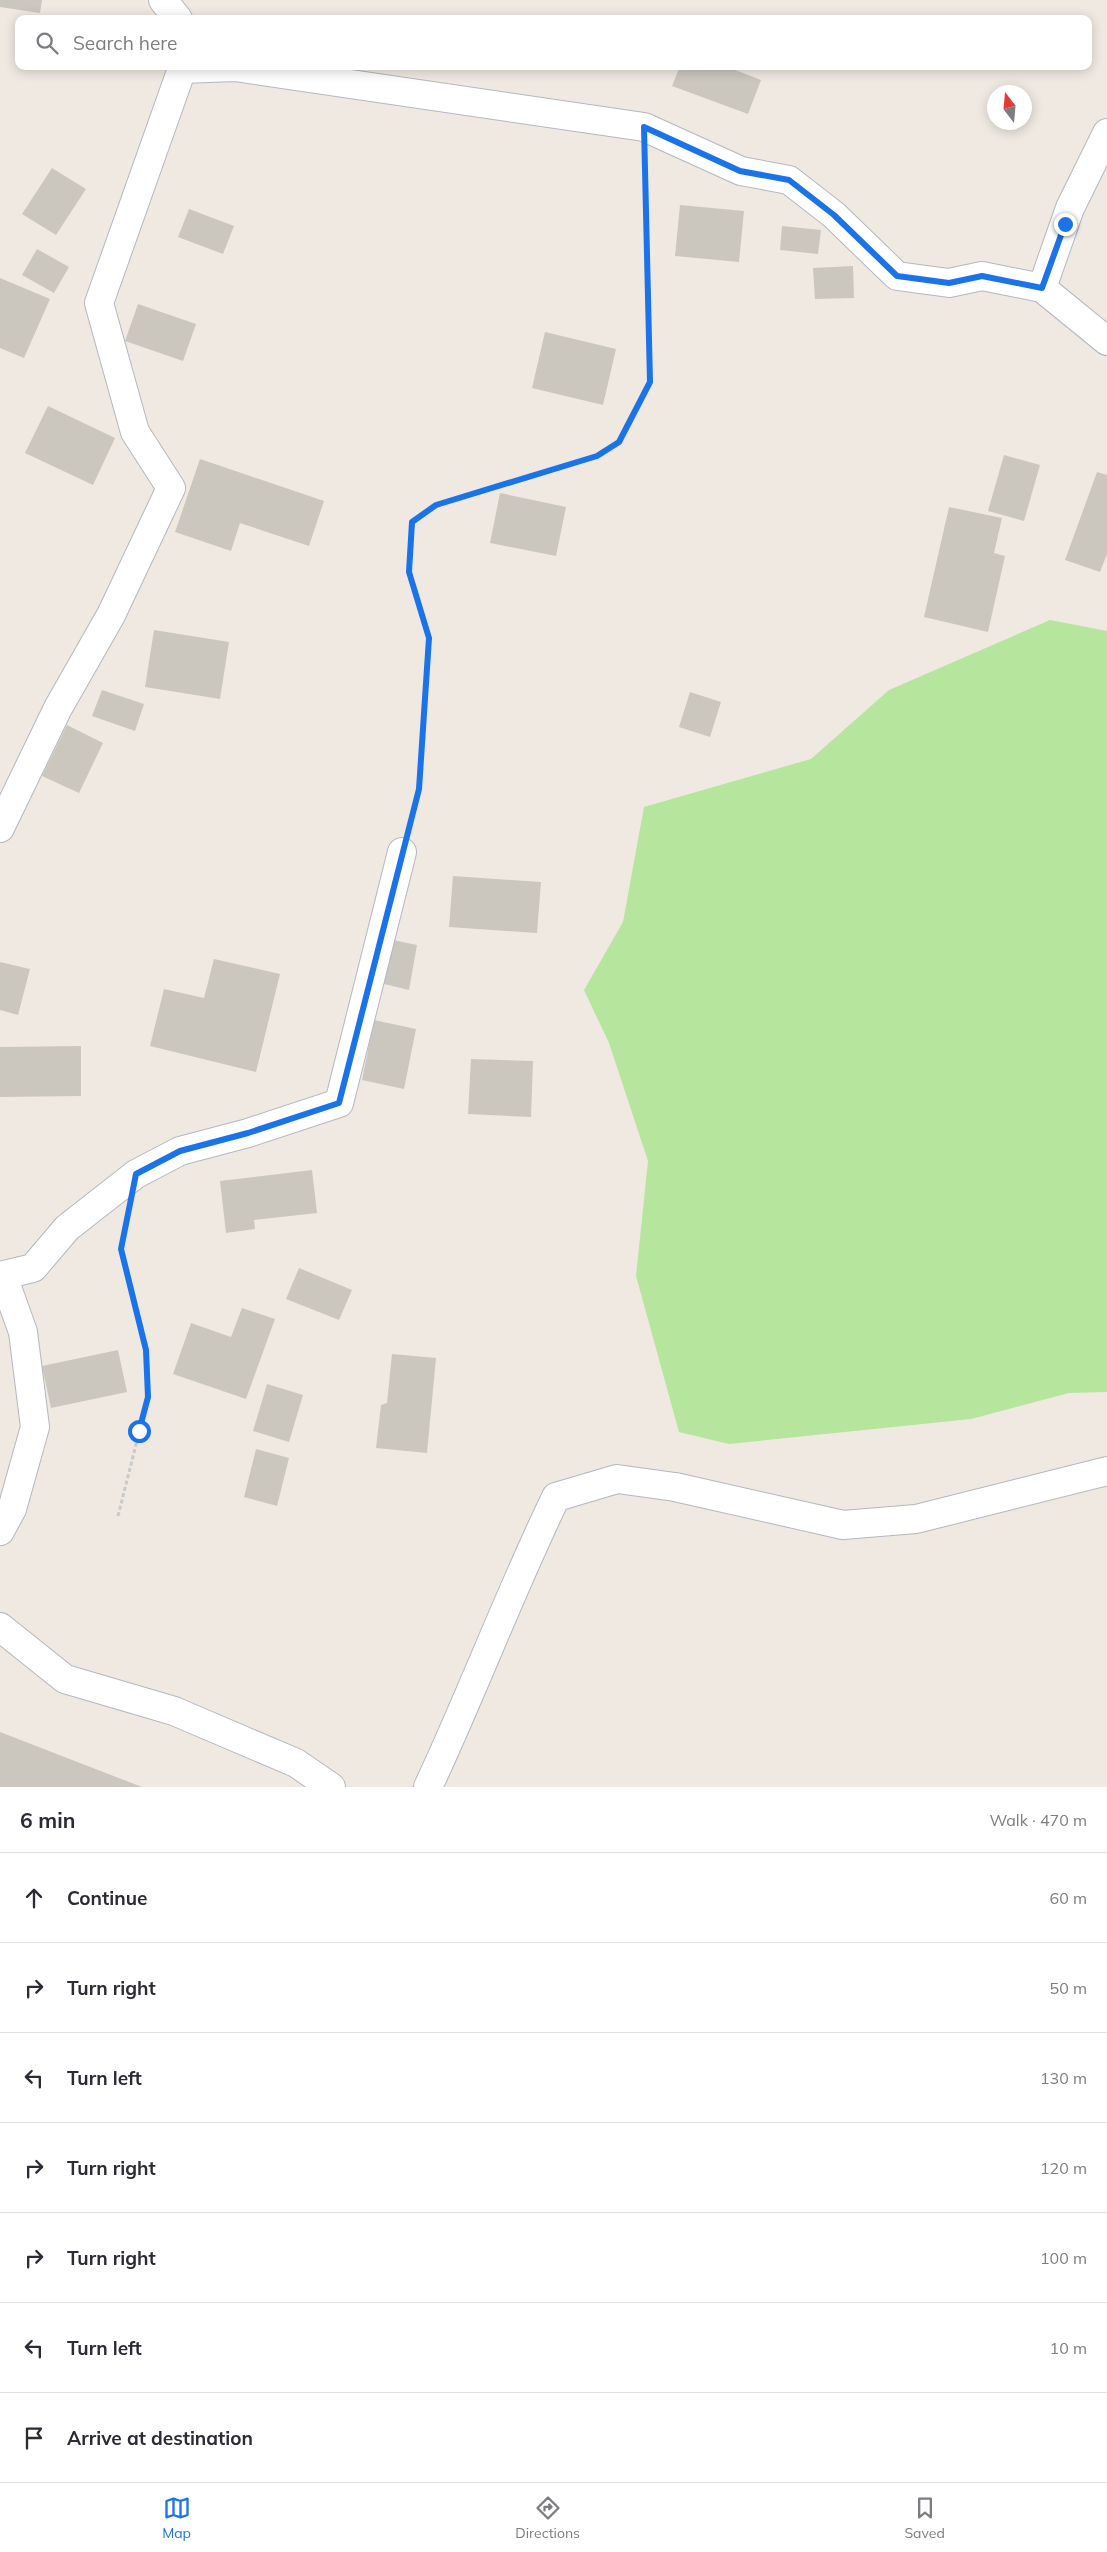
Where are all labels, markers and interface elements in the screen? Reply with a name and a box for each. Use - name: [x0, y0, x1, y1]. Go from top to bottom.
- search box: [15, 15, 1092, 70]
- icon: search: [33, 29, 61, 57]
- text: Search here: [73, 31, 177, 55]
- north arrow: [987, 85, 1032, 130]
- route end: [1054, 213, 1077, 236]
- route start: [128, 1420, 151, 1443]
- text: 6 min: [20, 1807, 75, 1833]
- text: Walk · 470 m: [989, 1810, 1087, 1830]
- icon: ahead: [20, 1884, 48, 1912]
- text: Continue: [67, 1886, 147, 1910]
- text: 60 m: [1050, 1888, 1087, 1908]
- icon: right: [20, 1974, 48, 2002]
- text: Turn right: [67, 1976, 156, 2000]
- text: 50 m: [1050, 1978, 1087, 1998]
- icon: left: [20, 2064, 48, 2092]
- text: Turn left: [67, 2066, 142, 2090]
- text: 130 m: [1040, 2068, 1087, 2088]
- icon: right: [20, 2154, 48, 2182]
- text: Turn right: [67, 2156, 156, 2180]
- text: 120 m: [1040, 2158, 1087, 2178]
- icon: right: [20, 2244, 48, 2272]
- text: Turn right: [67, 2246, 156, 2270]
- text: 100 m: [1040, 2248, 1087, 2268]
- icon: left: [20, 2334, 48, 2362]
- text: Turn left: [67, 2336, 142, 2360]
- text: 10 m: [1050, 2338, 1087, 2358]
- icon: arrive: [20, 2424, 48, 2452]
- text: Arrive at destination: [67, 2426, 253, 2450]
- tab: Map: [162, 2494, 191, 2542]
- tab: Directions: [515, 2494, 580, 2542]
- tab: Saved: [904, 2494, 945, 2542]

